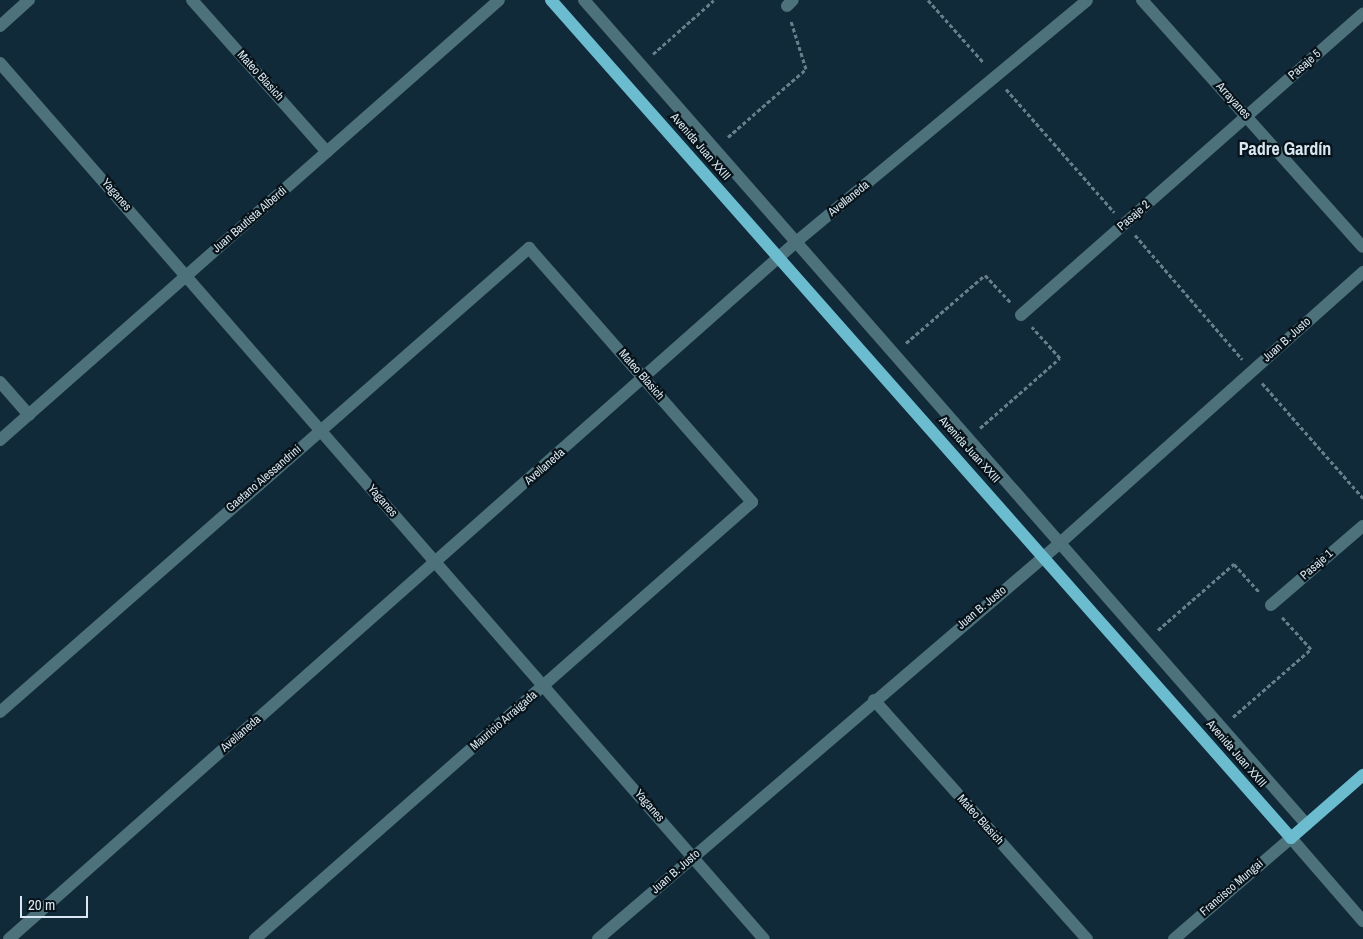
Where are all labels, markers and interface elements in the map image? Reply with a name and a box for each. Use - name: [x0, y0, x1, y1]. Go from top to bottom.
- street label: Pasaje 5: [1286, 47, 1324, 83]
- street label: Mateo Blasich: [234, 48, 286, 104]
- street label: Arrayanes: [1213, 80, 1253, 122]
- street label: Avenida Juan XXIII: [667, 111, 733, 183]
- district label: Padre Gardín: [1239, 138, 1331, 160]
- street label: Yaganes: [98, 176, 134, 214]
- street label: Avellaneda: [826, 178, 872, 220]
- street label: Juan Bautista Alberdi: [210, 184, 290, 256]
- street label: Pasaje 2: [1115, 198, 1153, 234]
- street label: Juan B. Justo: [1260, 315, 1314, 365]
- street label: Mateo Blasich: [615, 347, 667, 403]
- street label: Avenida Juan XXIII: [936, 414, 1002, 486]
- street label: Gaetano Alessandrini: [223, 442, 305, 516]
- street label: Avellaneda: [522, 446, 568, 488]
- street label: Yaganes: [364, 482, 400, 520]
- street label: Pasaje 1: [1298, 547, 1336, 583]
- street label: Juan B. Justo: [955, 583, 1009, 633]
- street label: Mauricio Arraigada: [467, 688, 541, 754]
- street label: Avellaneda: [218, 713, 264, 755]
- street label: Avenida Juan XXIII: [1203, 718, 1269, 790]
- street label: Yaganes: [631, 787, 667, 825]
- street label: Mateo Blasich: [954, 792, 1006, 848]
- street label: Juan B. Justo: [649, 847, 703, 897]
- street label: Francisco Mungai: [1198, 857, 1266, 919]
- scale bar: [22, 886, 90, 918]
- text: 20 m: [28, 894, 55, 915]

